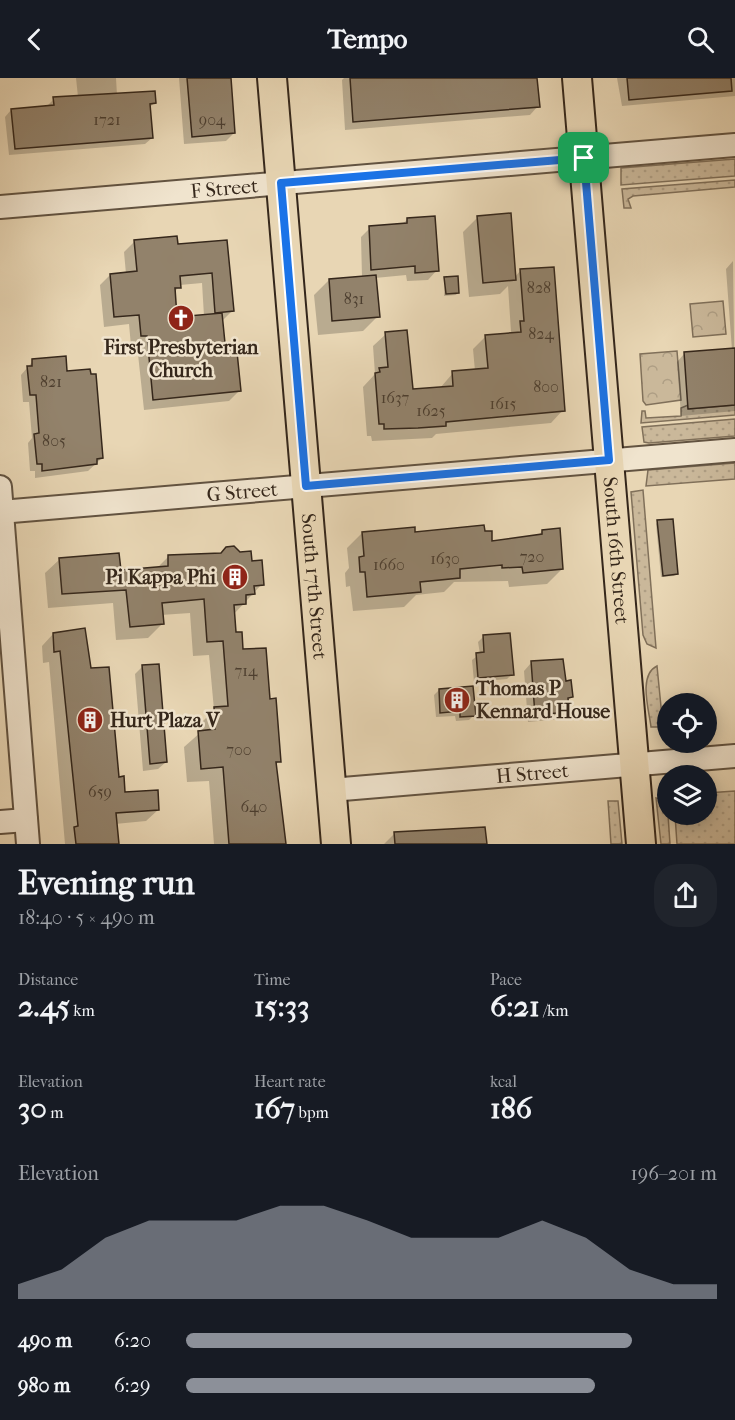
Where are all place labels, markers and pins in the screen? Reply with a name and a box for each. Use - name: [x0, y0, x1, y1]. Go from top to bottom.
- pin: [558, 132, 609, 183]
- church icon: First Presbyterian Church: [166, 303, 196, 333]
- place label: First Presbyterian Church: [103, 336, 259, 382]
- building icon: Pi Kappa Phi: [220, 562, 250, 592]
- place label: Pi Kappa Phi: [105, 566, 217, 589]
- place label: Thomas P Kennard House: [475, 677, 610, 723]
- building icon: Thomas P Kennard House: [442, 685, 472, 715]
- building icon: Hurt Plaza V: [75, 705, 105, 735]
- place label: Hurt Plaza V: [110, 709, 220, 732]

